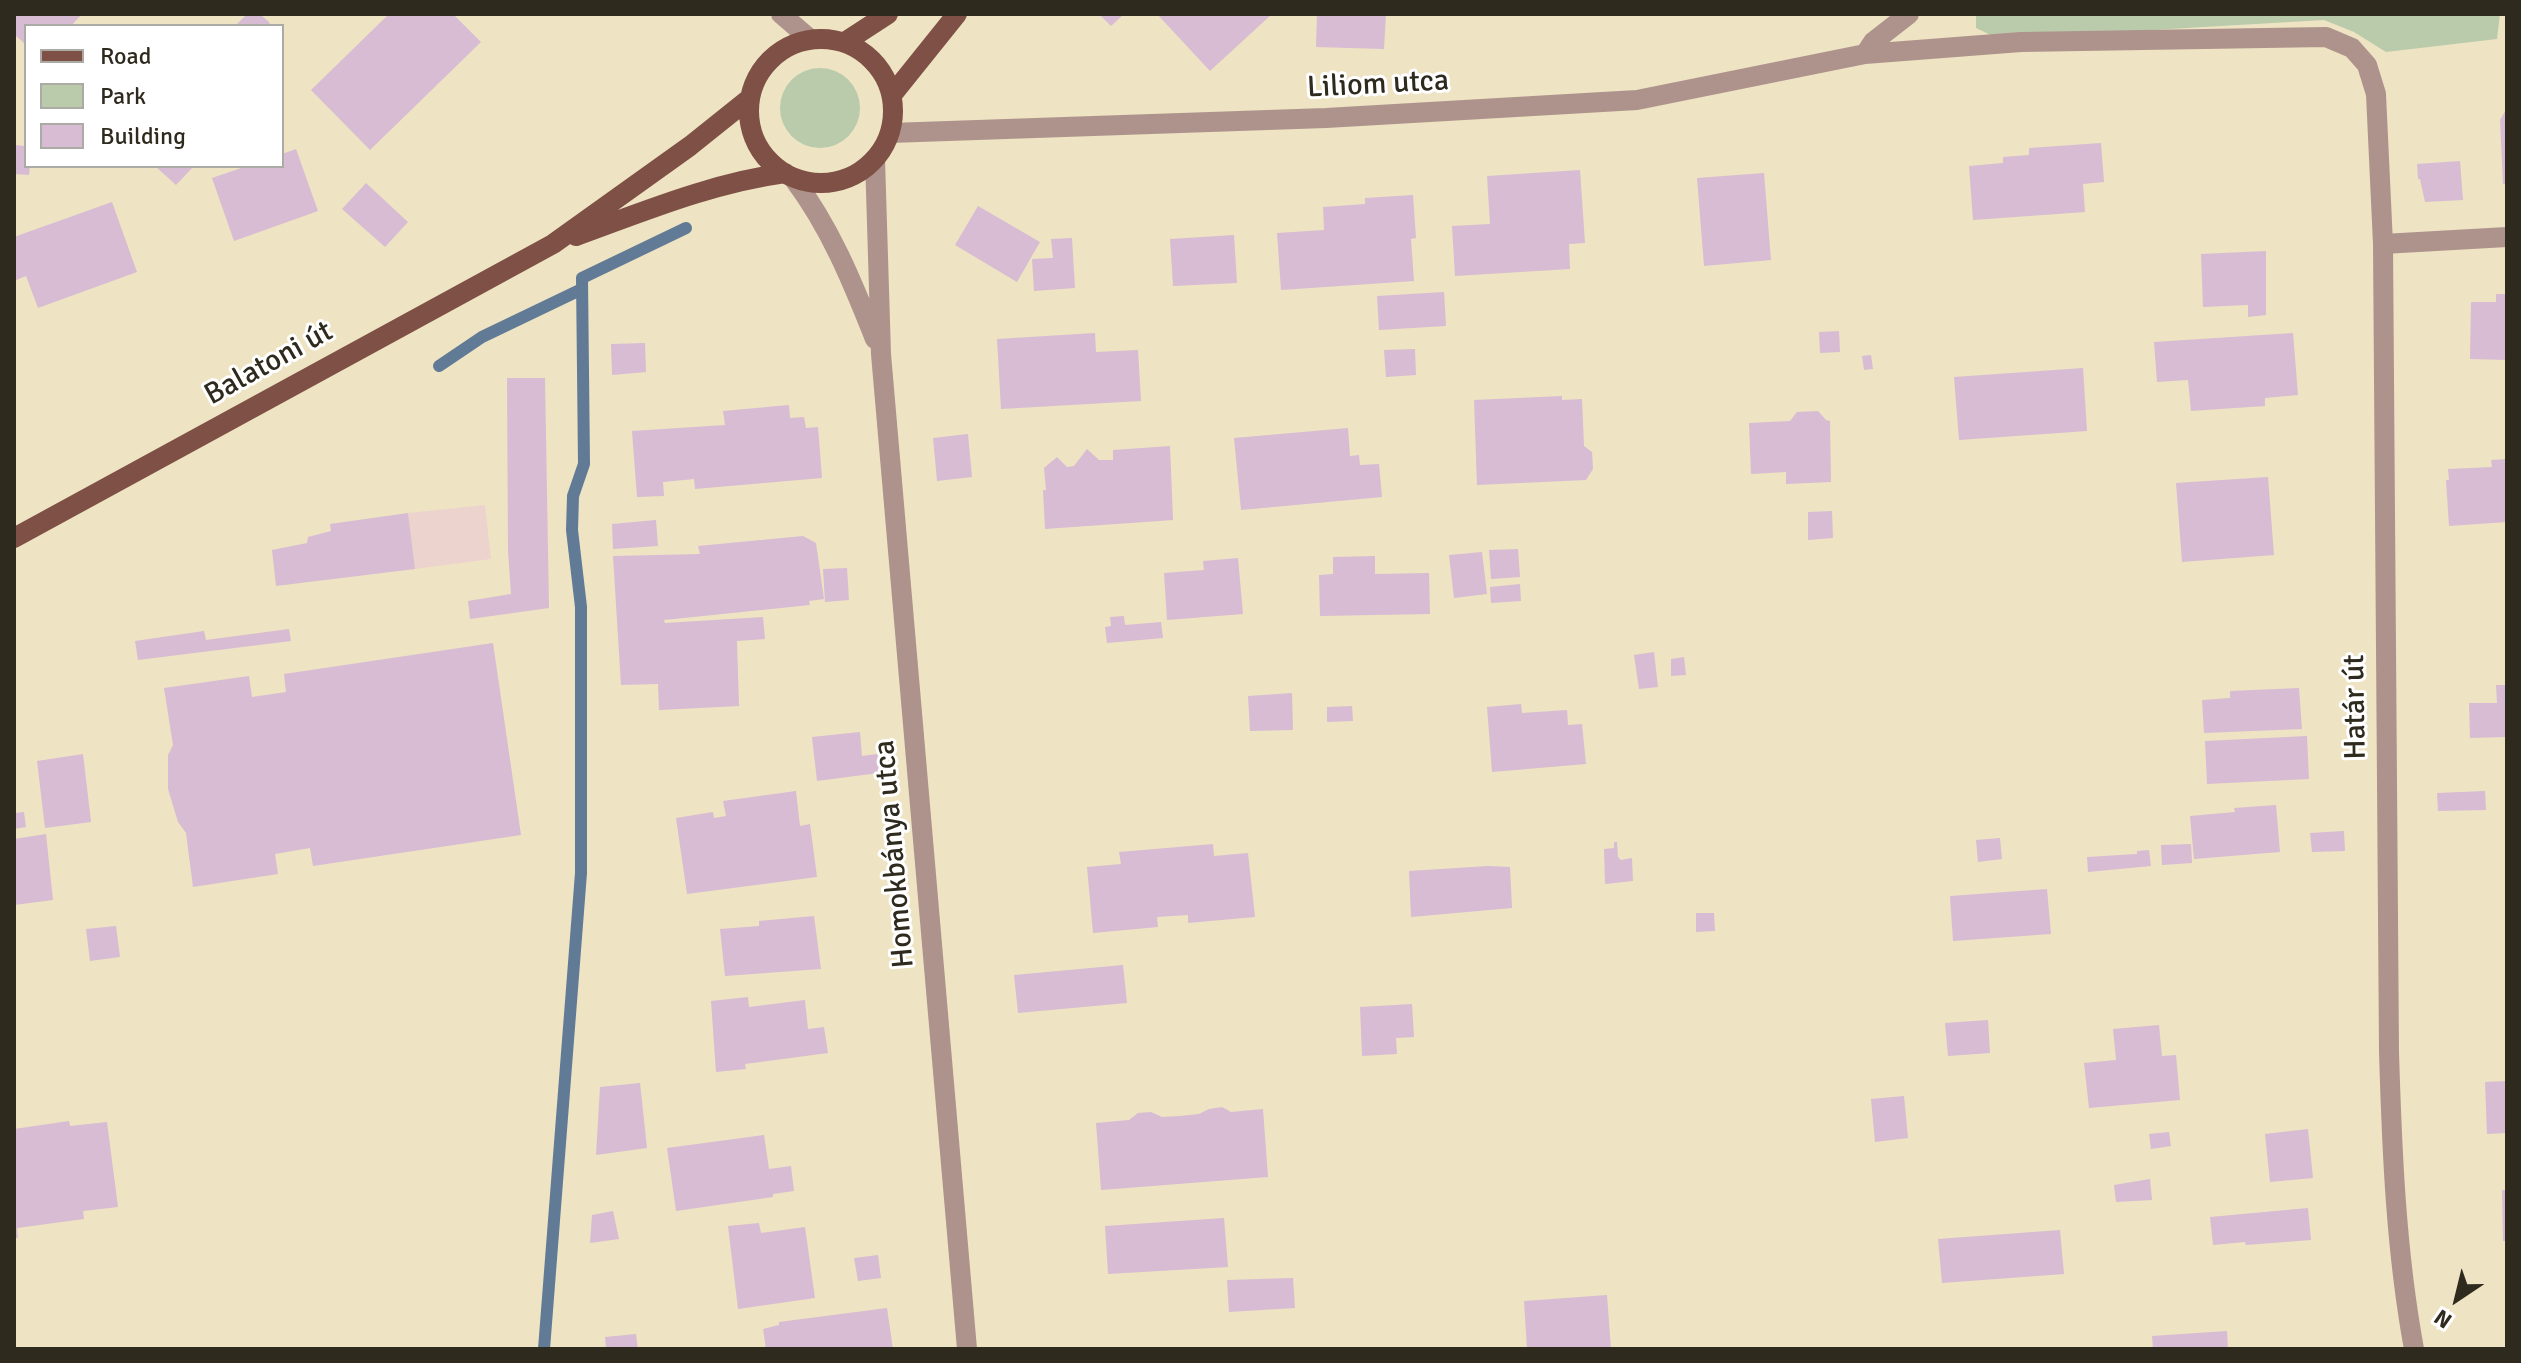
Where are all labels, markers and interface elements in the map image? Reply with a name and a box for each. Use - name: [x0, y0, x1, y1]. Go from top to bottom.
- legend: [24, 24, 284, 168]
- text: Road: [100, 41, 151, 71]
- street label: Liliom utca: [1306, 63, 1450, 107]
- text: Park: [100, 81, 146, 111]
- text: Building: [100, 121, 186, 151]
- street label: Balatoni út: [199, 314, 339, 414]
- street label: Határ út: [2337, 654, 2375, 760]
- street label: Homokbánya utca: [867, 738, 923, 970]
- north arrow: [2417, 1259, 2497, 1339]
- text: N: [2429, 1304, 2457, 1335]

